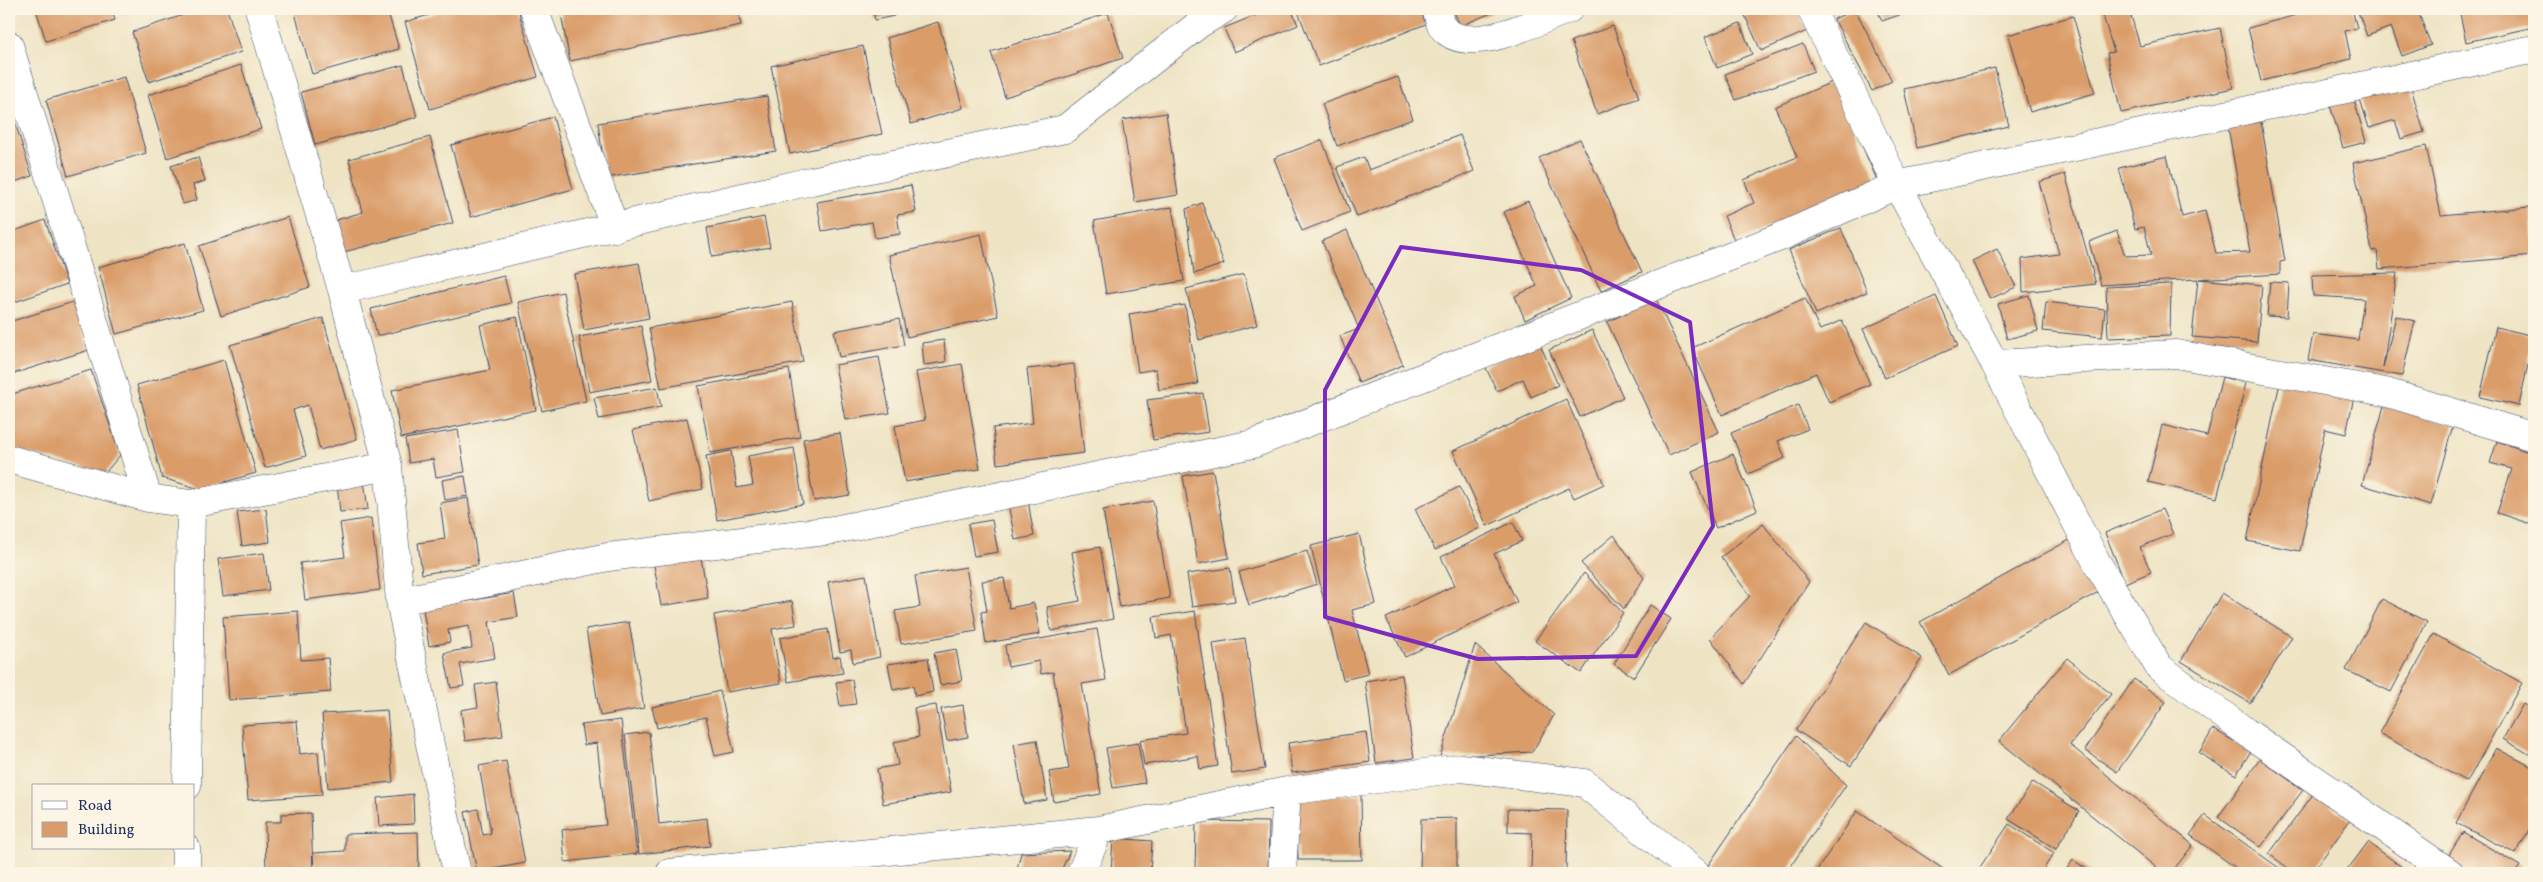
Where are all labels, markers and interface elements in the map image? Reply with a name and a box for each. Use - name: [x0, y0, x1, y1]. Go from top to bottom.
- legend: [32, 784, 195, 850]
- text: Road: [78, 796, 112, 817]
- text: Building: [78, 820, 135, 841]

